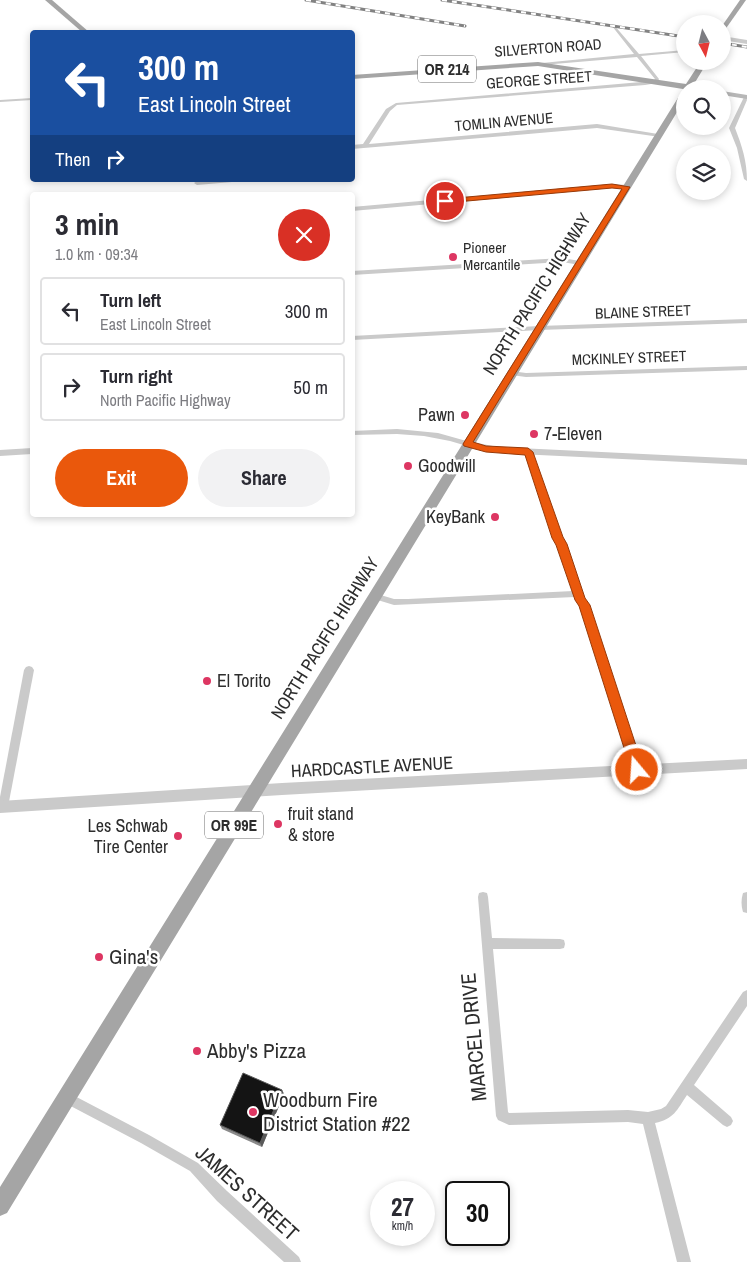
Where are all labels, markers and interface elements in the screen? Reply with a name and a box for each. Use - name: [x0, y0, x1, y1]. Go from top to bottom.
- north arrow: [676, 15, 731, 70]
- map controls: [676, 15, 731, 200]
- street label: SILVERTON ROAD: [494, 33, 602, 62]
- text: 300 m: [138, 44, 219, 91]
- icon: left: [55, 50, 120, 115]
- road number: OR 214: [418, 56, 476, 82]
- street label: GEORGE STREET: [485, 65, 593, 94]
- button: search: [676, 80, 731, 135]
- text: East Lincoln Street: [138, 89, 290, 119]
- street label: TOMLIN AVENUE: [454, 107, 554, 136]
- icon: right: [101, 145, 129, 173]
- button: layers: [676, 145, 731, 200]
- text: Then: [55, 146, 91, 172]
- pin: [424, 180, 466, 222]
- icon: arrive: [431, 187, 459, 215]
- text: 3 min: [55, 204, 119, 244]
- street label: NORTH PACIFIC HIGHWAY: [477, 208, 597, 379]
- button: close: [278, 209, 330, 261]
- place label: Pioneer Mercantile: [463, 237, 521, 275]
- text: 1.0 km · 09:34: [55, 243, 138, 265]
- marker: Pioneer Mercantile: [447, 251, 459, 263]
- text: Turn left: [100, 287, 161, 313]
- icon: left: [57, 297, 85, 325]
- text: 300 m: [285, 298, 328, 324]
- street label: BLAINE STREET: [595, 299, 692, 324]
- text: East Lincoln Street: [100, 313, 211, 335]
- street label: MCKINLEY STREET: [571, 345, 687, 370]
- text: Turn right: [100, 363, 172, 389]
- icon: right: [57, 373, 85, 401]
- text: 50 m: [293, 374, 328, 400]
- text: North Pacific Highway: [100, 389, 231, 411]
- place label: Pawn: [418, 402, 455, 427]
- marker: Pawn: [459, 409, 471, 421]
- place label: 7-Eleven: [544, 421, 602, 446]
- marker: 7-Eleven: [528, 428, 540, 440]
- button: Exit: [55, 449, 188, 507]
- button: Share: [198, 449, 330, 507]
- place label: Goodwill: [418, 453, 475, 478]
- marker: Goodwill: [402, 460, 414, 472]
- place label: KeyBank: [426, 504, 486, 529]
- marker: KeyBank: [489, 511, 501, 523]
- street label: NORTH PACIFIC HIGHWAY: [265, 552, 385, 723]
- place label: El Torito: [217, 668, 271, 693]
- marker: El Torito: [201, 675, 213, 687]
- position arrow: [610, 743, 662, 795]
- street label: HARDCASTLE AVENUE: [290, 750, 454, 783]
- place label: fruit stand & store: [288, 801, 354, 847]
- road number: OR 99E: [205, 812, 263, 838]
- place label: Les Schwab Tire Center: [88, 813, 168, 859]
- marker: fruit stand & store: [272, 818, 284, 830]
- marker: Les Schwab Tire Center: [172, 830, 184, 842]
- place label: Gina's: [109, 942, 158, 971]
- marker: Gina's: [93, 951, 105, 963]
- street label: MARCEL DRIVE: [453, 972, 494, 1102]
- place label: Abby's Pizza: [206, 1036, 306, 1065]
- marker: Abby's Pizza: [191, 1045, 203, 1057]
- place label: Woodburn Fire District Station #22: [263, 1085, 410, 1138]
- marker: Woodburn Fire District Station #22: [247, 1106, 259, 1118]
- street label: JAMES STREET: [189, 1138, 306, 1247]
- speed limit sign: 30: [445, 1181, 510, 1246]
- text: 27: [391, 1190, 414, 1224]
- text: km/h: [392, 1218, 413, 1234]

